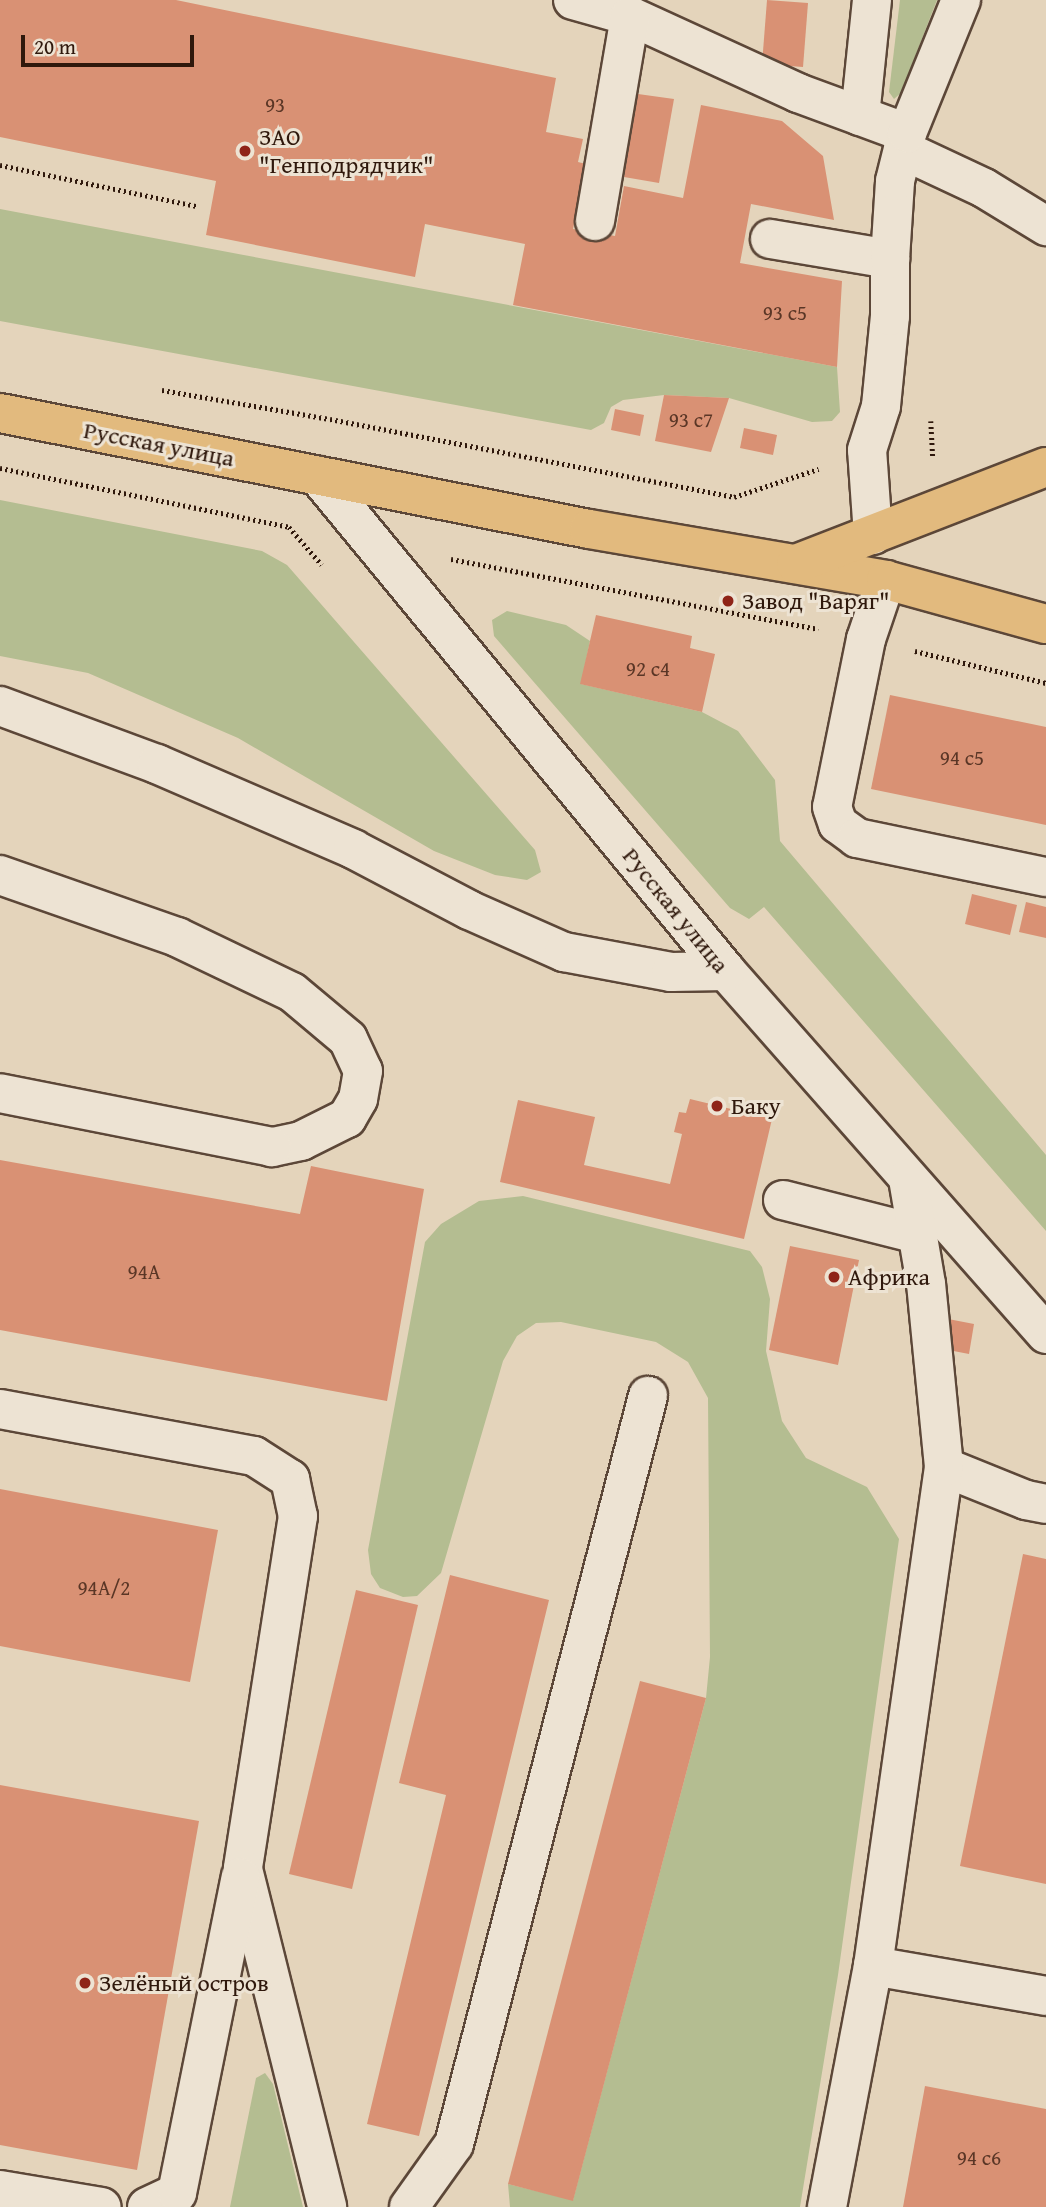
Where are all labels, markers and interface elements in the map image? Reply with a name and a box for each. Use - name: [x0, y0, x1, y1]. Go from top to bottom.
- scale bar: [24, 21, 198, 65]
- text: 20 m: [34, 31, 76, 62]
- house number: 93: [265, 92, 285, 118]
- place label: ЗАО "Генподрядчик": [259, 123, 434, 179]
- marker: ЗАО "Генподрядчик": [237, 143, 253, 159]
- house number: 93 с5: [763, 300, 807, 326]
- house number: 93 с7: [669, 407, 713, 433]
- street label: Русская улица: [81, 415, 237, 473]
- place label: Завод "Варяг": [742, 587, 889, 615]
- marker: Завод "Варяг": [720, 593, 736, 609]
- house number: 92 с4: [626, 656, 670, 682]
- house number: 94 с5: [940, 745, 984, 771]
- street label: Русская улица: [617, 842, 735, 978]
- place label: Баку: [731, 1092, 781, 1120]
- marker: Баку: [709, 1098, 725, 1114]
- house number: 94А: [128, 1259, 160, 1285]
- place label: Африка: [848, 1263, 930, 1291]
- marker: Африка: [826, 1269, 842, 1285]
- house number: 94А/2: [78, 1575, 130, 1601]
- place label: Зелёный остров: [99, 1969, 269, 1997]
- marker: Зелёный остров: [77, 1975, 93, 1991]
- house number: 94 с6: [957, 2145, 1001, 2171]

